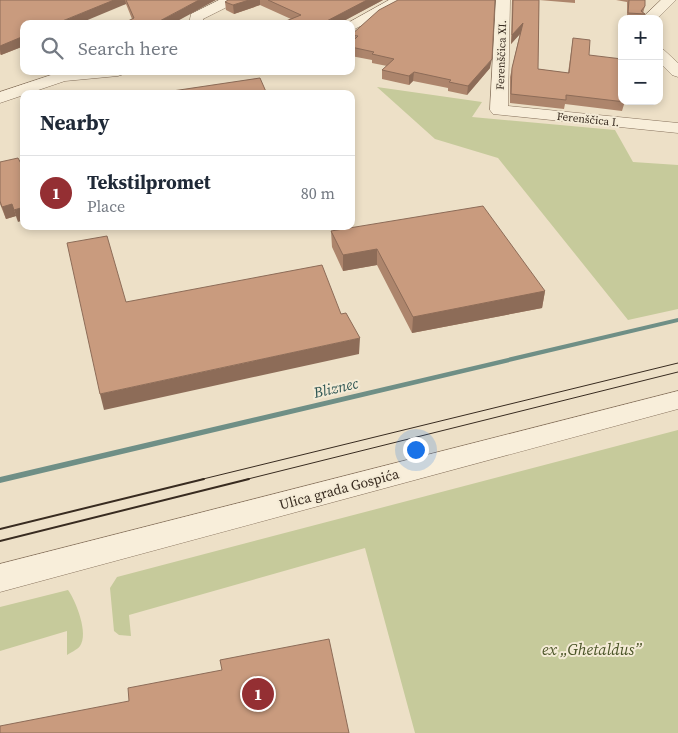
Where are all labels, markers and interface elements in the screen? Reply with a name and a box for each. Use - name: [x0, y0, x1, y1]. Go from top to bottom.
- map controls: [618, 15, 663, 105]
- button: +: [618, 15, 663, 60]
- search box: [20, 20, 355, 75]
- street label: Ferenščica XI.: [493, 20, 510, 90]
- icon: search: [38, 34, 66, 62]
- text: Search here: [78, 35, 178, 61]
- button: −: [618, 60, 663, 105]
- text: Nearby: [40, 108, 110, 137]
- street label: Ferenščica I.: [556, 109, 620, 130]
- text: Tekstilpromet: [87, 169, 211, 195]
- text: 1: [52, 182, 60, 204]
- text: 80 m: [301, 182, 335, 204]
- text: Place: [87, 195, 125, 217]
- water label: Bliznec: [310, 372, 361, 403]
- your location: [403, 437, 429, 463]
- street label: Ulica grada Gospića: [277, 463, 402, 515]
- park label: ex „Ghetaldus”: [542, 638, 642, 660]
- pin: 1: [242, 675, 274, 713]

